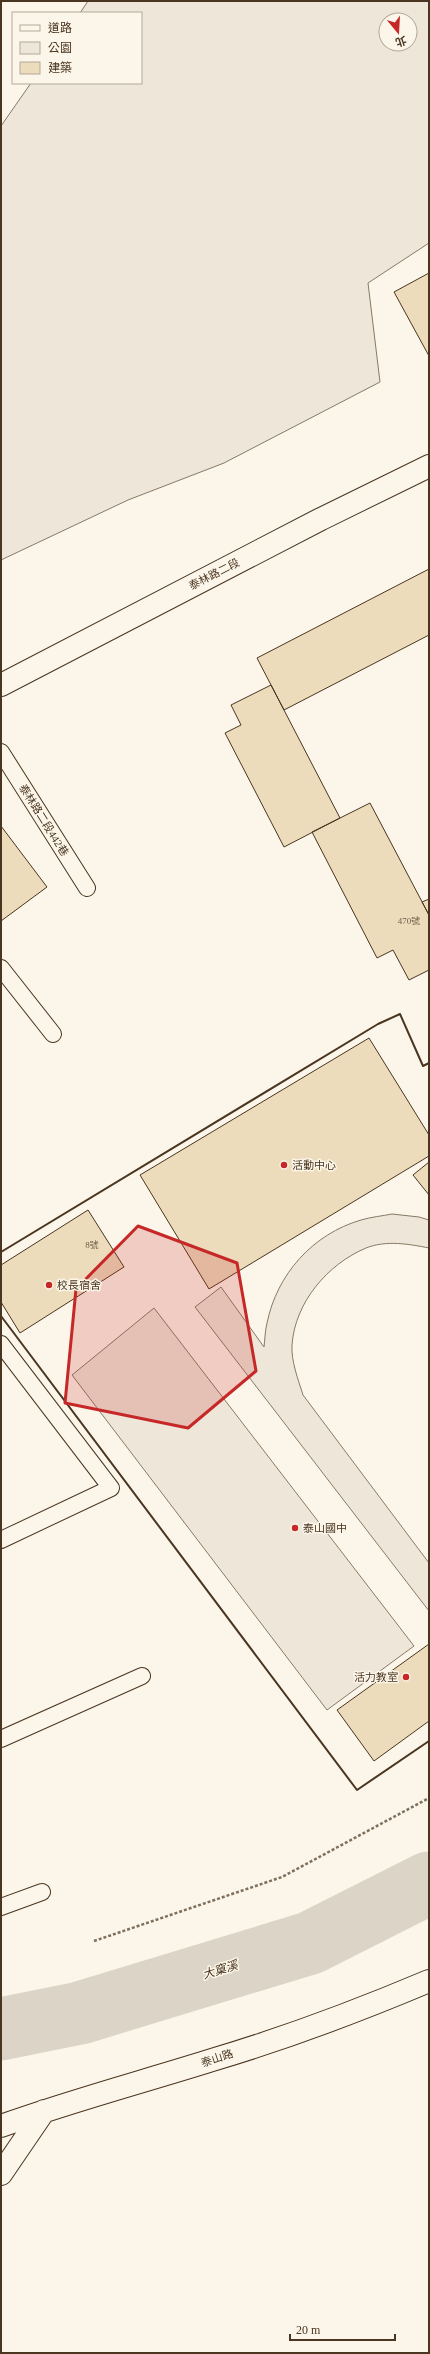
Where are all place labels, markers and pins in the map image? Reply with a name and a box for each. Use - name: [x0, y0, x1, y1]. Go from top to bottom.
- place label: 活動中心: [292, 1159, 336, 1171]
- marker: 活動中心: [279, 1160, 289, 1170]
- place label: 校長宿舍: [57, 1279, 101, 1291]
- marker: 校長宿舍: [44, 1280, 54, 1290]
- place label: 泰山國中: [303, 1522, 347, 1534]
- marker: 泰山國中: [290, 1523, 300, 1533]
- place label: 活力教室: [354, 1671, 398, 1683]
- marker: 活力教室: [401, 1672, 411, 1682]

